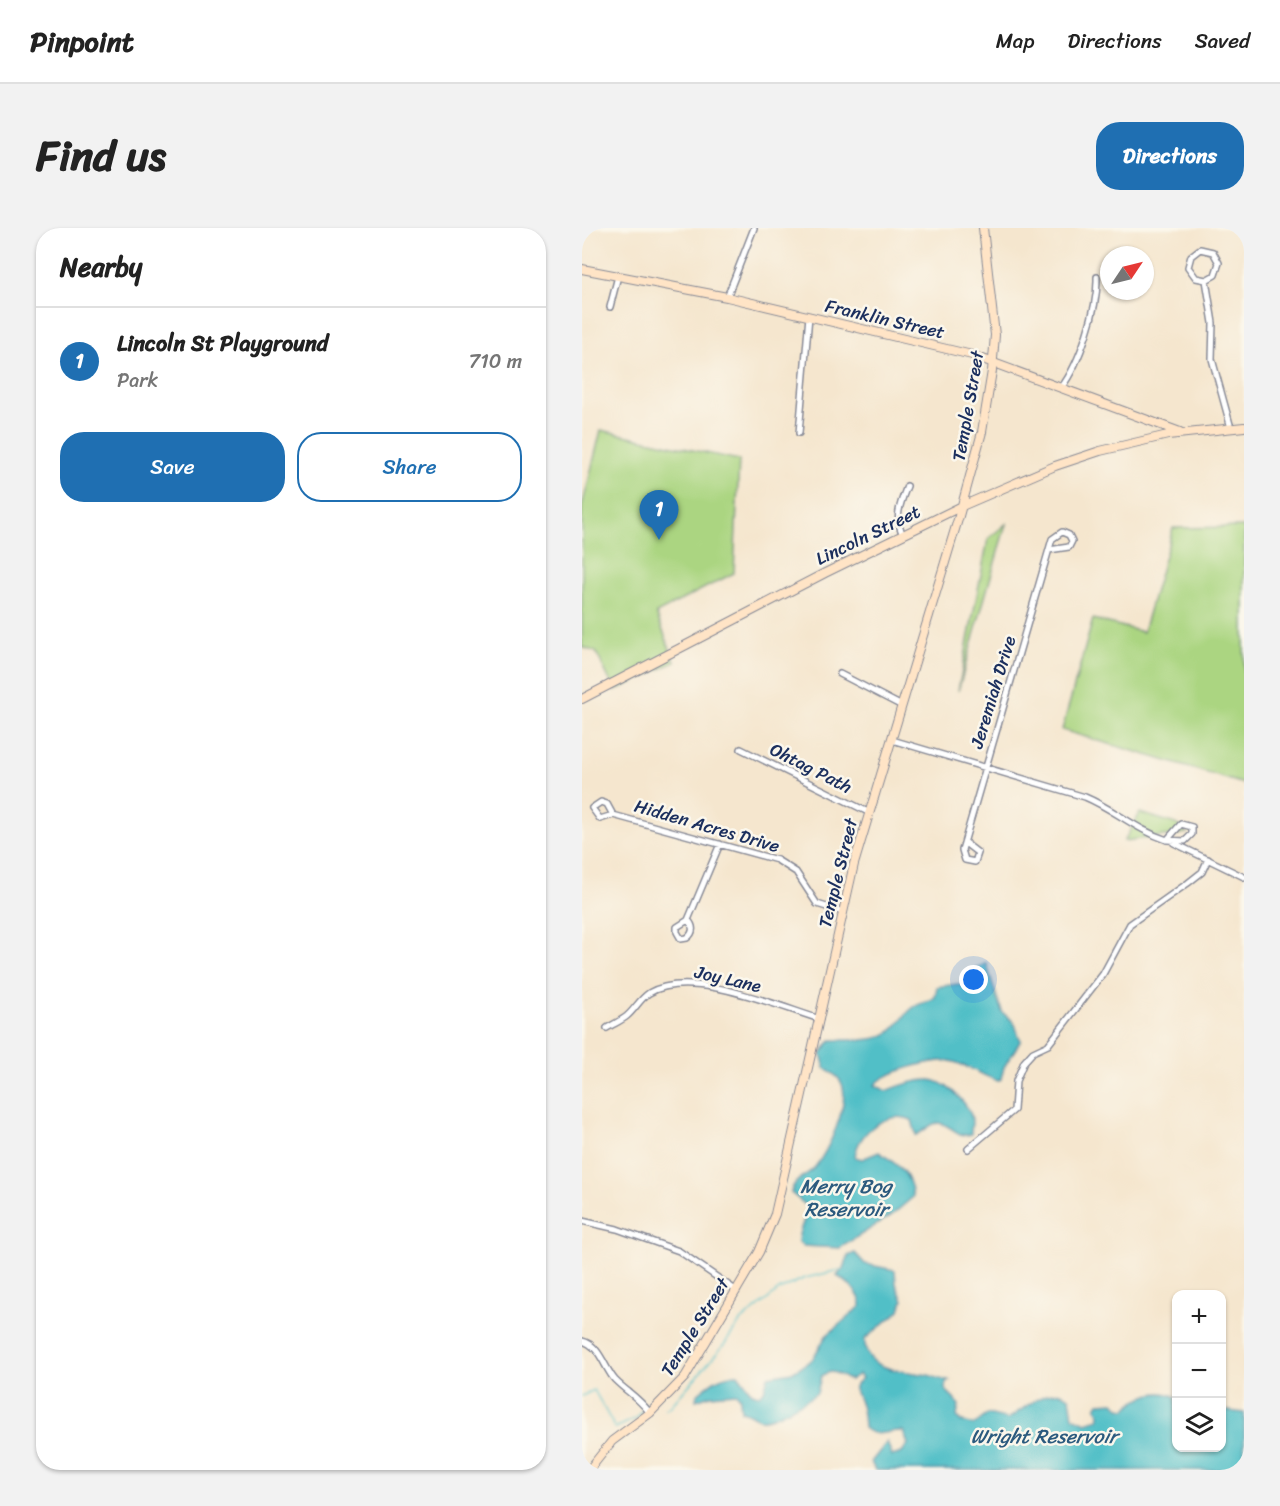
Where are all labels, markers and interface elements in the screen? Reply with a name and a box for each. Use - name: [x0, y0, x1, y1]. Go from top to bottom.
- text: Pinpoint: [30, 17, 134, 66]
- text: Map: [996, 22, 1034, 60]
- text: Directions: [1067, 22, 1162, 60]
- text: Saved: [1195, 22, 1250, 60]
- text: Find us: [36, 119, 166, 193]
- button: Directions: [1096, 122, 1244, 190]
- text: Nearby: [60, 244, 142, 290]
- north arrow: [1100, 246, 1154, 300]
- street label: Franklin Street: [822, 290, 948, 348]
- text: Lincoln St Playground: [117, 324, 328, 363]
- text: 1: [75, 344, 84, 379]
- text: 710 m: [469, 344, 522, 379]
- street label: Temple Street: [943, 347, 994, 464]
- text: Park: [117, 363, 158, 398]
- button: Save: [60, 432, 285, 502]
- button: Share: [297, 432, 522, 502]
- pin: 1: [640, 490, 679, 540]
- street label: Lincoln Street: [810, 496, 926, 574]
- street label: Jeremiah Drive: [960, 631, 1025, 753]
- street label: Ohtag Path: [764, 734, 858, 802]
- street label: Hidden Acres Drive: [630, 790, 784, 862]
- street label: Temple Street: [809, 814, 867, 931]
- street label: Joy Lane: [691, 956, 765, 1002]
- your location: [959, 965, 988, 994]
- water label: Merry Bog Reservoir: [800, 1169, 894, 1227]
- street label: Temple Street: [652, 1271, 739, 1383]
- map controls: [1172, 1290, 1226, 1452]
- button: +: [1172, 1290, 1226, 1344]
- button: −: [1172, 1344, 1226, 1398]
- button: layers: [1172, 1398, 1226, 1452]
- water label: Wright Reservoir: [971, 1419, 1121, 1454]

